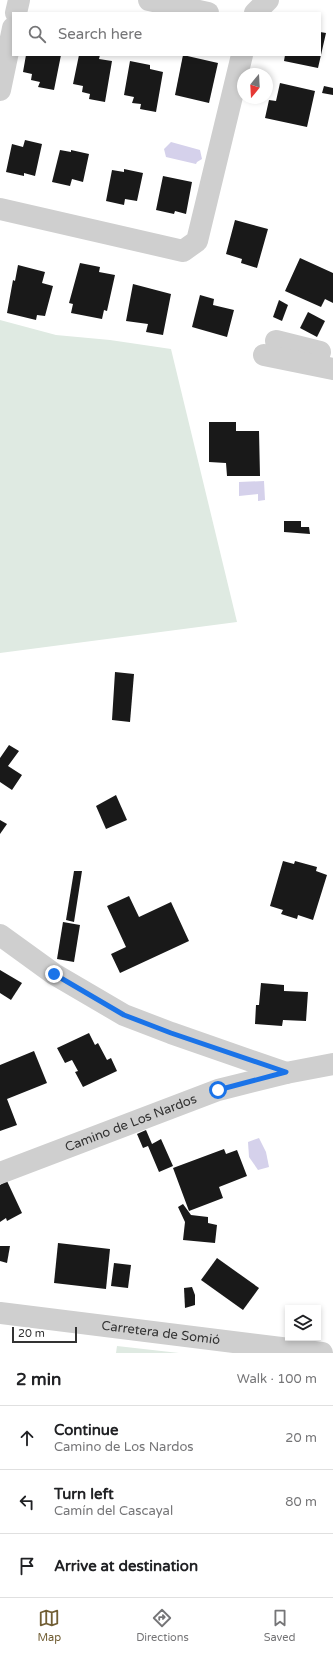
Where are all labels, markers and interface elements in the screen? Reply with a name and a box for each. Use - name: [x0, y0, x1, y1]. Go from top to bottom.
- search box: [12, 12, 321, 56]
- icon: search: [26, 23, 48, 45]
- text: Search here: [58, 25, 142, 43]
- north arrow: [237, 68, 273, 104]
- route end: [45, 965, 63, 983]
- route start: [209, 1081, 227, 1099]
- street label: Camino de Los Nardos: [63, 1091, 199, 1156]
- map controls: [285, 1305, 321, 1341]
- button: layers: [285, 1305, 321, 1341]
- street label: Carretera de Somió: [101, 1318, 221, 1348]
- scale bar: [12, 1325, 77, 1344]
- text: 20 m: [18, 1327, 45, 1340]
- text: 2 min: [16, 1369, 61, 1390]
- text: Walk · 100 m: [237, 1371, 317, 1387]
- text: Continue: [54, 1421, 118, 1439]
- icon: ahead: [16, 1427, 38, 1449]
- text: 20 m: [285, 1430, 317, 1446]
- text: Camino de Los Nardos: [54, 1439, 194, 1455]
- text: Turn left: [54, 1485, 114, 1503]
- icon: left: [16, 1491, 38, 1513]
- text: 80 m: [285, 1494, 317, 1510]
- text: Camín del Cascayal: [54, 1503, 173, 1519]
- icon: arrive: [16, 1555, 38, 1577]
- text: Arrive at destination: [54, 1557, 198, 1575]
- tab: Map: [37, 1607, 61, 1644]
- tab: Directions: [136, 1607, 189, 1644]
- tab: Saved: [264, 1607, 296, 1644]

